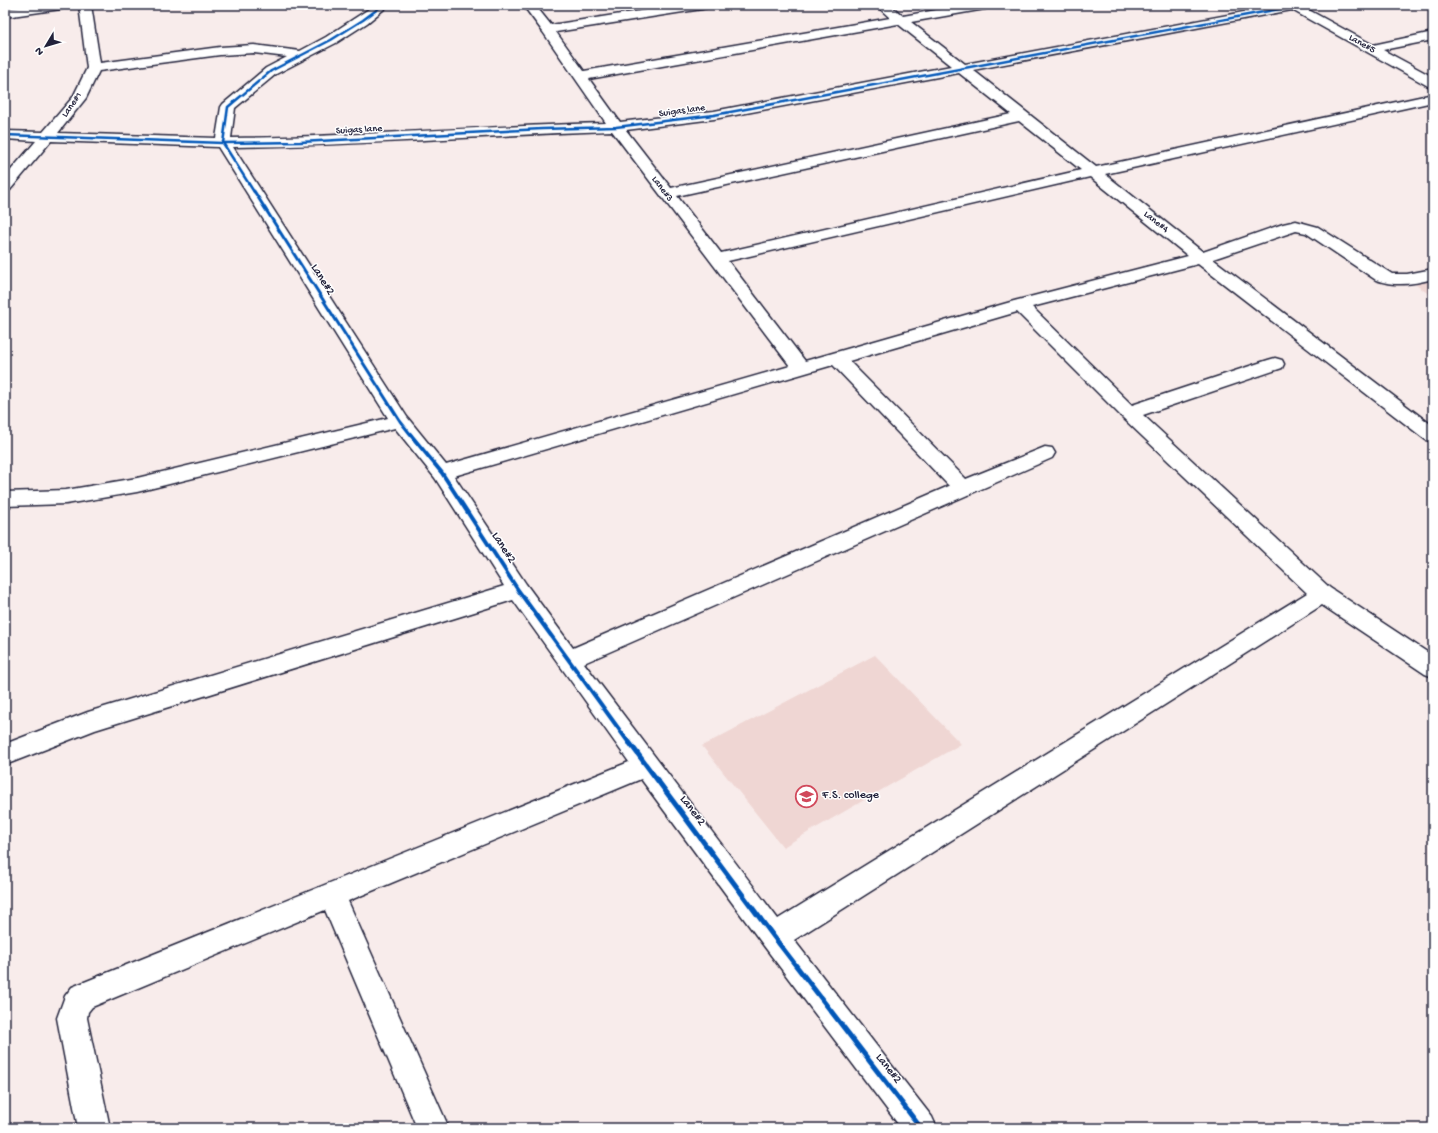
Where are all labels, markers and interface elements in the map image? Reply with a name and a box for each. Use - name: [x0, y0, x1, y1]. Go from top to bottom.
- north arrow: [26, 26, 66, 66]
- street label: Lane#5: [1346, 32, 1378, 56]
- text: N: [33, 44, 47, 57]
- street label: Lane#1: [59, 90, 85, 120]
- street label: Suigas lane: [658, 102, 707, 120]
- street label: Suigas lane: [335, 123, 383, 137]
- street label: Lane#3: [649, 174, 675, 204]
- street label: Lane#4: [1141, 209, 1171, 236]
- street label: Lane#2: [307, 262, 337, 298]
- street label: Lane#2: [488, 530, 518, 566]
- school or university icon: F.S. college: [793, 783, 819, 809]
- place label: F.S. college: [821, 789, 880, 803]
- street label: Lane#2: [676, 793, 708, 829]
- street label: Lane#2: [872, 1051, 904, 1087]

